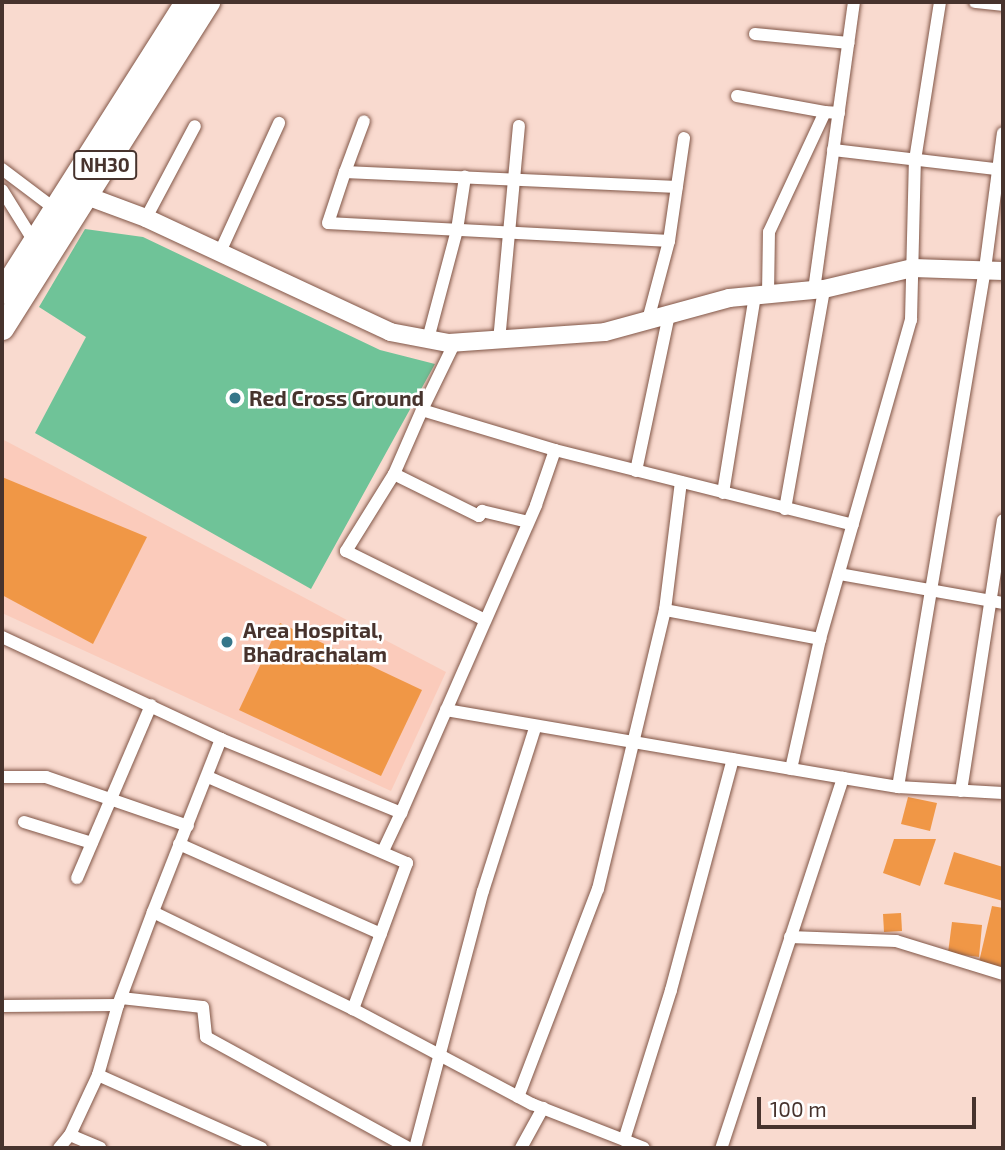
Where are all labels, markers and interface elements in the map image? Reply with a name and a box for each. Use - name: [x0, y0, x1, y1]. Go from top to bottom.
- road number: NH30: [72, 150, 138, 181]
- place label: Red Cross Ground: [249, 385, 424, 411]
- marker: Red Cross Ground: [227, 390, 243, 406]
- place label: Area Hospital, Bhadrachalam: [243, 617, 387, 667]
- marker: Area Hospital, Bhadrachalam: [217, 632, 237, 652]
- scale bar: [760, 1084, 979, 1128]
- text: 100 m: [770, 1096, 827, 1121]

